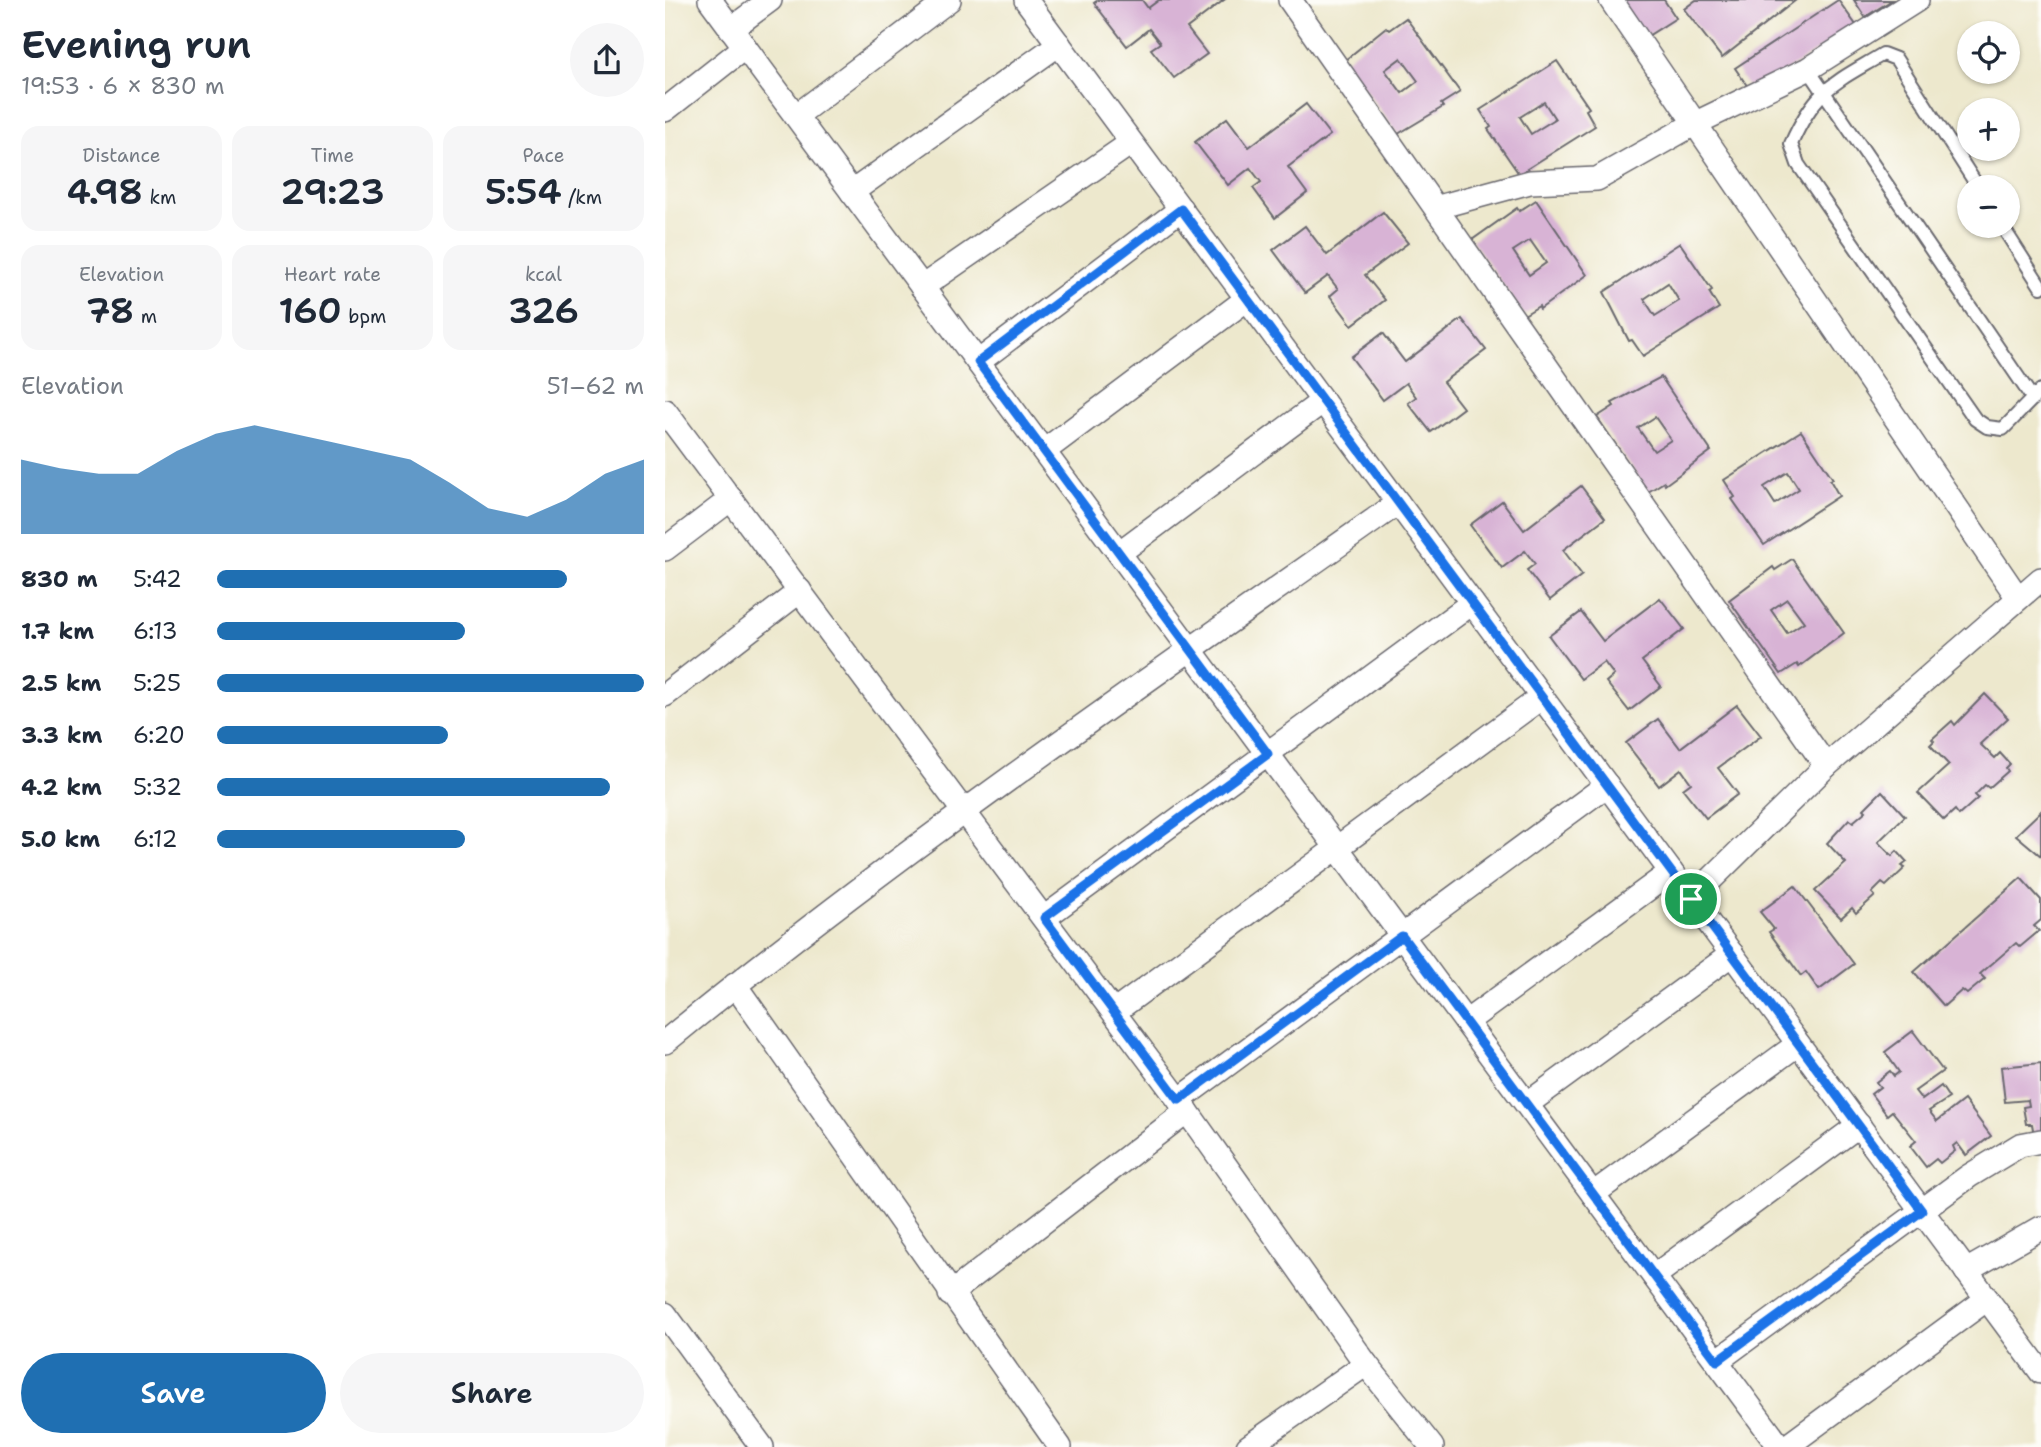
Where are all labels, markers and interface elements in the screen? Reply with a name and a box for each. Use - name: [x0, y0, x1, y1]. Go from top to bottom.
- text: Evening run: [21, 19, 251, 70]
- map controls: [1957, 21, 2020, 238]
- button: locate: [1957, 21, 2020, 84]
- button: share: [570, 23, 644, 97]
- text: 19:53 · 6 × 830 m: [21, 71, 225, 101]
- button: +: [1957, 98, 2020, 161]
- text: Distance: [83, 143, 160, 168]
- text: Time: [311, 143, 354, 168]
- text: Pace: [523, 143, 564, 168]
- text: 4.98: [67, 168, 143, 215]
- text: 29:23: [280, 168, 385, 215]
- text: 5:54: [485, 168, 562, 215]
- button: −: [1957, 175, 2020, 238]
- text: km: [143, 185, 176, 210]
- text: /km: [562, 185, 602, 210]
- text: Elevation: [79, 262, 164, 287]
- text: Heart rate: [284, 262, 381, 287]
- text: kcal: [525, 262, 562, 287]
- text: 78: [86, 287, 134, 334]
- text: 160: [279, 287, 342, 334]
- text: 326: [508, 287, 579, 334]
- text: m: [134, 304, 157, 329]
- text: bpm: [342, 304, 386, 329]
- text: Elevation: [21, 371, 124, 401]
- text: 51–62 m: [547, 371, 644, 401]
- text: 830 m: [21, 564, 98, 594]
- text: 5:42: [133, 564, 182, 594]
- text: 1.7 km: [21, 616, 94, 646]
- text: 6:13: [133, 616, 178, 646]
- text: 2.5 km: [21, 668, 102, 698]
- text: 5:25: [133, 668, 181, 698]
- text: 3.3 km: [21, 720, 102, 750]
- text: 6:20: [133, 720, 185, 750]
- text: 4.2 km: [21, 772, 102, 802]
- text: 5:32: [133, 772, 182, 802]
- text: 5.0 km: [21, 824, 100, 854]
- text: 6:12: [133, 824, 178, 854]
- pin: [1661, 869, 1721, 929]
- icon: arrive: [1672, 880, 1710, 918]
- button: Save: [21, 1353, 326, 1433]
- button: Share: [340, 1353, 644, 1433]

